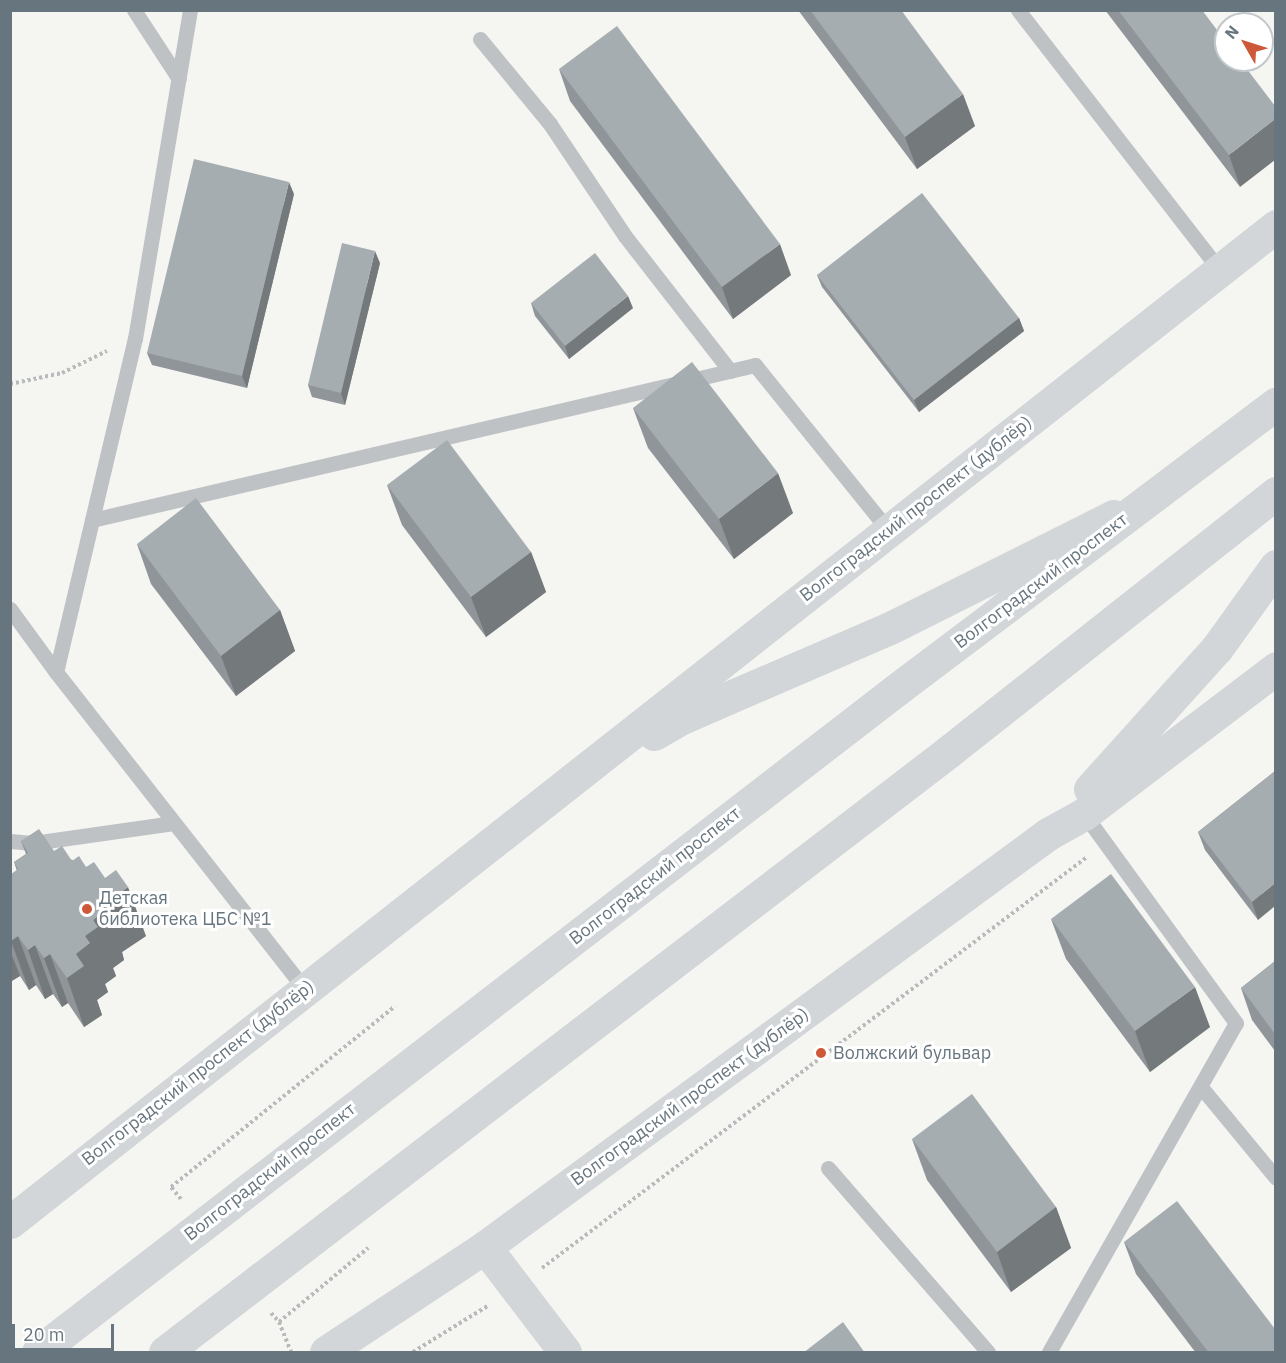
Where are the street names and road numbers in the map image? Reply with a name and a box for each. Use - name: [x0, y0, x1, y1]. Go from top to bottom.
- street label: Волгоградский проспект (дублёр): [796, 412, 1036, 606]
- street label: Волгоградский проспект: [950, 509, 1132, 653]
- street label: Волгоградский проспект: [565, 802, 745, 950]
- street label: Волгоградский проспект (дублёр): [78, 976, 318, 1170]
- street label: Волгоградский проспект (дублёр): [567, 1003, 813, 1191]
- street label: Волгоградский проспект: [180, 1098, 360, 1246]

